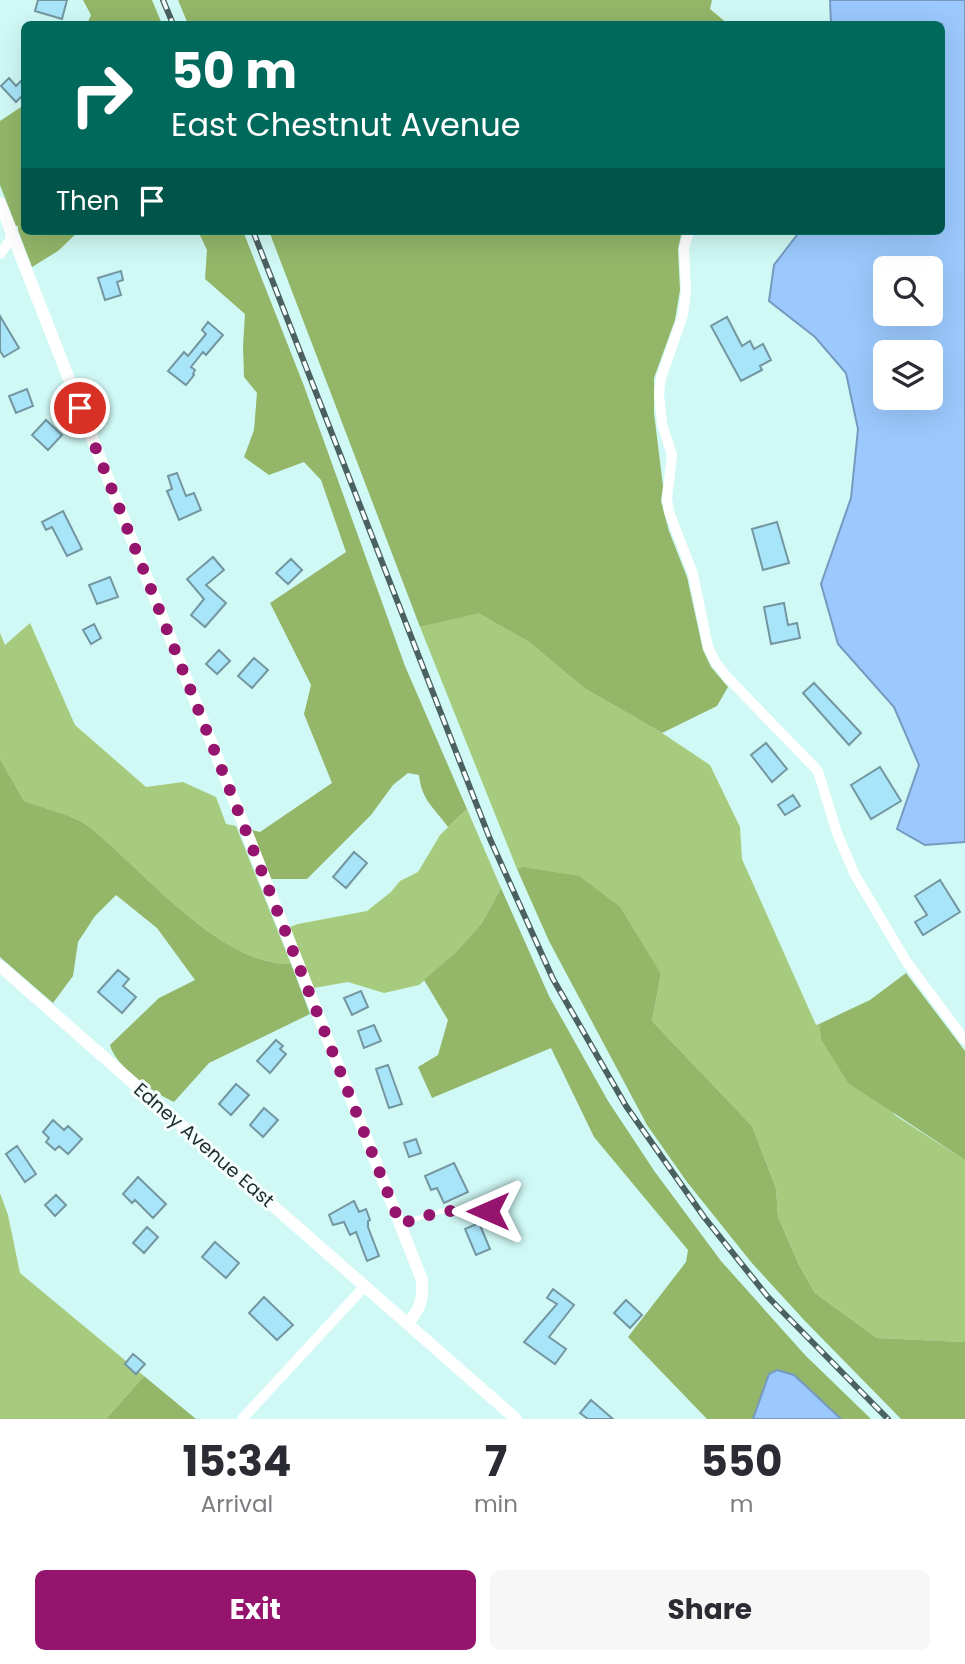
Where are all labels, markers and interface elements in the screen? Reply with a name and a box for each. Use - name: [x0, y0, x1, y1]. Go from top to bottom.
- text: 50 m: [171, 37, 297, 105]
- icon: right: [56, 49, 147, 140]
- text: East Chestnut Avenue: [171, 102, 521, 147]
- icon: arrive: [133, 182, 171, 220]
- text: Then: [56, 183, 119, 219]
- map controls: [873, 256, 943, 410]
- button: search: [873, 256, 943, 326]
- button: layers: [873, 340, 943, 410]
- pin: [50, 378, 110, 438]
- icon: arrive: [61, 389, 99, 427]
- street label: Edney Avenue East: [128, 1076, 280, 1214]
- position arrow: [451, 1174, 525, 1248]
- text: 15:34: [183, 1432, 291, 1491]
- text: 7: [485, 1432, 507, 1491]
- text: 550: [701, 1432, 782, 1491]
- text: Arrival: [201, 1488, 273, 1520]
- text: min: [474, 1488, 518, 1520]
- text: m: [730, 1488, 753, 1520]
- button: Exit: [35, 1570, 476, 1650]
- button: Share: [490, 1570, 930, 1650]

